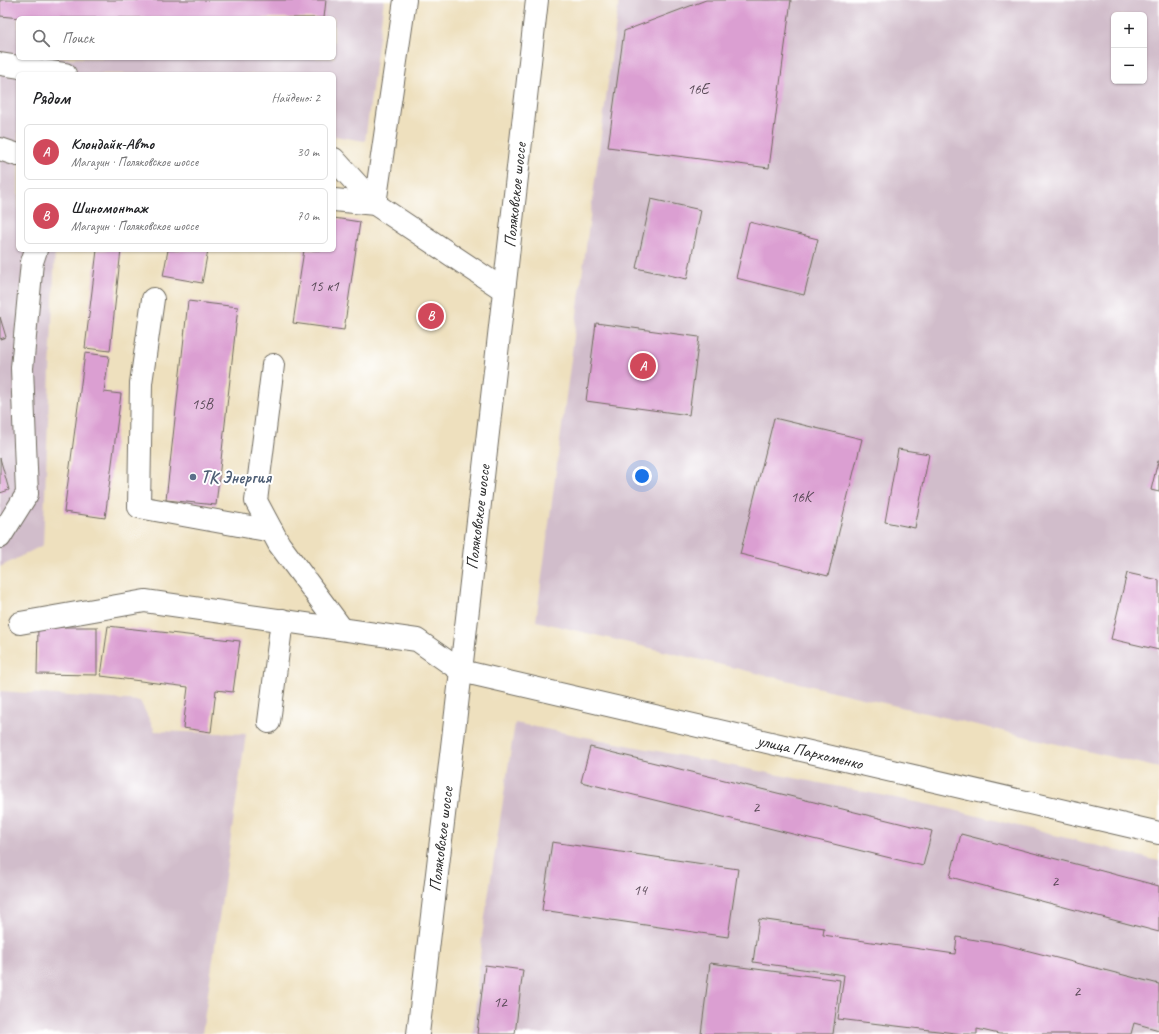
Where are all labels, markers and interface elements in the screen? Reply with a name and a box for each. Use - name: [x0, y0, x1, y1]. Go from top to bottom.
- map controls: [1111, 12, 1147, 84]
- button: +: [1111, 12, 1147, 48]
- search box: [16, 16, 336, 60]
- icon: search: [30, 27, 52, 49]
- text: Поиск: [62, 29, 94, 48]
- button: −: [1111, 48, 1147, 84]
- house number: 16Е: [687, 80, 711, 99]
- text: Рядом: [32, 88, 70, 109]
- text: Найдено: 2: [272, 90, 320, 106]
- text: Клондайк-Авто: [71, 135, 154, 154]
- street label: Поляковское шоссе: [499, 140, 531, 248]
- text: A: [43, 144, 49, 160]
- text: 30 m: [297, 144, 319, 160]
- text: Магазин · Поляковское шоссе: [71, 154, 198, 170]
- text: Шиномонтаж: [71, 199, 148, 218]
- text: B: [43, 208, 49, 224]
- text: 70 m: [297, 208, 319, 224]
- text: Магазин · Поляковское шоссе: [71, 218, 198, 234]
- house number: 15 к1: [309, 277, 340, 296]
- pin: B: [418, 301, 444, 331]
- pin: A: [630, 351, 656, 381]
- house number: 15В: [191, 395, 214, 414]
- street label: Поляковское шоссе: [461, 462, 495, 571]
- your location: [632, 466, 652, 486]
- place label: ТК Энергия: [201, 467, 273, 488]
- marker: ТК Энергия: [188, 472, 198, 482]
- house number: 16К: [791, 488, 815, 507]
- street label: улица Пархоменко: [754, 729, 866, 775]
- street label: Поляковское шоссе: [424, 784, 458, 893]
- house number: 2: [753, 798, 761, 817]
- house number: 2: [1052, 872, 1060, 891]
- house number: 14: [633, 881, 648, 900]
- house number: 2: [1074, 982, 1082, 1001]
- house number: 12: [493, 993, 508, 1012]

